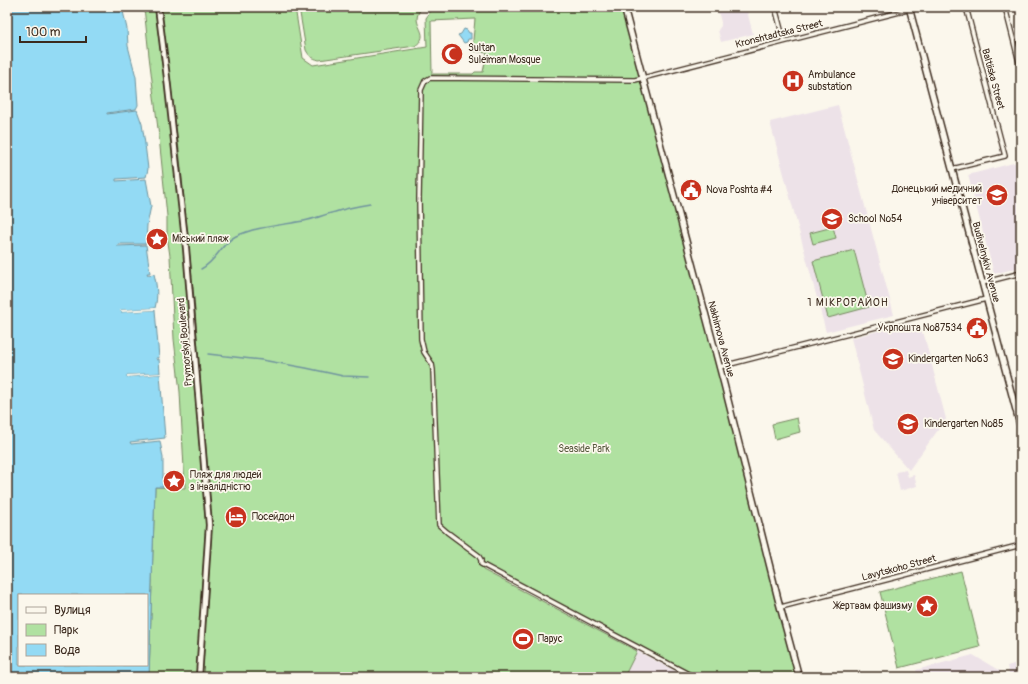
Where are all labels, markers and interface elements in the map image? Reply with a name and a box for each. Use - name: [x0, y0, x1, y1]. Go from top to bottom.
- street label: Kronshtadtska Street: [734, 17, 825, 51]
- scale bar: [20, 18, 86, 44]
- text: 100 m: [26, 25, 61, 40]
- mosque icon: Sultan Suleiman Mosque: [439, 41, 465, 67]
- place label: Sultan Suleiman Mosque: [468, 42, 541, 66]
- street label: Baltiiska Street: [979, 47, 1007, 112]
- hospital icon: Ambulance substation: [780, 68, 806, 94]
- place label: Ambulance substation: [808, 69, 856, 93]
- public building icon: Nova Poshta #4: [678, 177, 704, 203]
- school or university icon: Донецький медичний університет: [984, 182, 1010, 208]
- place label: Донецький медичний університет: [891, 183, 982, 207]
- place label: Nova Poshta #4: [706, 184, 773, 196]
- school or university icon: School №54: [819, 206, 845, 232]
- place label: School №54: [848, 213, 902, 225]
- street label: Budivelnykiv Avenue: [969, 220, 1003, 304]
- place icon: Міський пляж: [144, 226, 170, 252]
- place label: Міський пляж: [172, 233, 229, 245]
- district label: 1 МІКРОРАЙОН: [807, 296, 889, 309]
- street label: Prymorskyi Boulevard: [175, 297, 195, 387]
- street label: Nakhimova Avenue: [705, 300, 737, 378]
- public building icon: Укрпошта №87534: [964, 315, 990, 341]
- place label: Укрпошта №87534: [877, 322, 962, 334]
- school or university icon: Kindergarten №63: [880, 346, 906, 372]
- place label: Kindergarten №63: [908, 353, 989, 365]
- school or university icon: Kindergarten №85: [895, 411, 921, 437]
- place label: Kindergarten №85: [924, 418, 1003, 430]
- park label: Seaside Park: [558, 443, 610, 455]
- place icon: Пляж для людей з інвалідністю: [161, 468, 187, 494]
- place label: Пляж для людей з інвалідністю: [190, 469, 262, 493]
- hotel icon: Посейдон: [223, 504, 249, 530]
- place label: Посейдон: [252, 511, 295, 523]
- street label: Lavytskoho Street: [861, 552, 938, 584]
- place icon: Жертвам фашизму: [914, 593, 940, 619]
- legend: [18, 594, 148, 666]
- place label: Жертвам фашизму: [832, 600, 913, 612]
- text: Вулиця: [54, 603, 91, 618]
- text: Парк: [54, 623, 79, 638]
- sports icon: Парус: [510, 626, 536, 652]
- place label: Парус: [538, 633, 563, 645]
- text: Вода: [54, 643, 80, 658]

